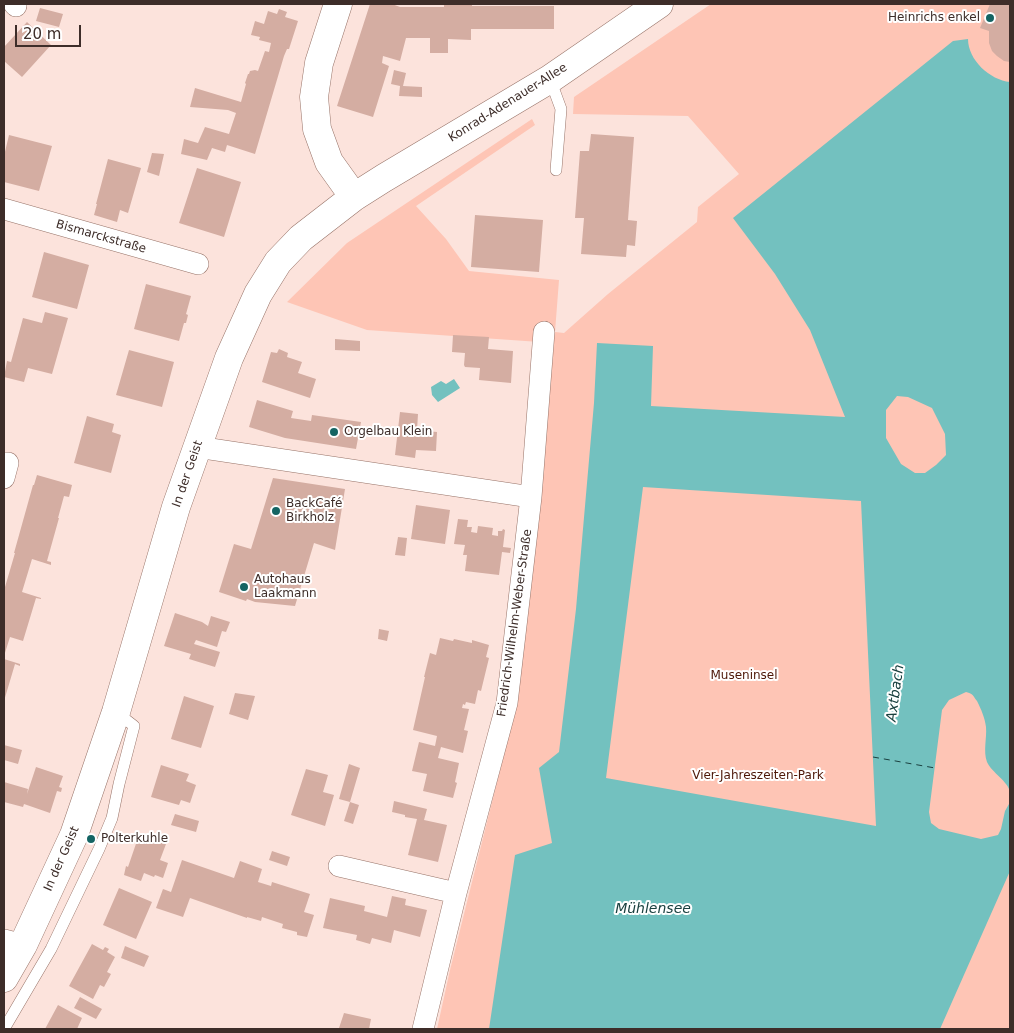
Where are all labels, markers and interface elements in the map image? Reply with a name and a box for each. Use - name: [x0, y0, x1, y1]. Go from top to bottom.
- place label: Heinrichs enkel: [888, 11, 980, 25]
- marker: Heinrichs enkel: [984, 12, 996, 24]
- scale bar: [18, 15, 84, 47]
- text: 20 m: [23, 25, 61, 43]
- street label: Konrad-Adenauer-Allee: [446, 61, 570, 145]
- street label: Bismarckstraße: [54, 217, 148, 257]
- place label: Orgelbau Klein: [344, 425, 432, 439]
- marker: Orgelbau Klein: [328, 426, 340, 438]
- street label: In der Geist: [170, 439, 206, 509]
- place label: BackCafé Birkholz: [286, 497, 342, 525]
- marker: BackCafé Birkholz: [270, 505, 282, 517]
- street label: Friedrich-Wilhelm-Weber-Straße: [495, 528, 535, 718]
- place label: Autohaus Laakmann: [254, 573, 317, 601]
- marker: Autohaus Laakmann: [238, 581, 250, 593]
- water label: Axtbach: [884, 663, 908, 723]
- park label: Museninsel: [710, 669, 778, 683]
- park label: Vier-Jahreszeiten-Park: [692, 769, 824, 783]
- street label: In der Geist: [41, 824, 83, 894]
- place label: Polterkuhle: [101, 832, 168, 846]
- marker: Polterkuhle: [85, 833, 97, 845]
- water label: Mühlensee: [615, 901, 691, 917]

